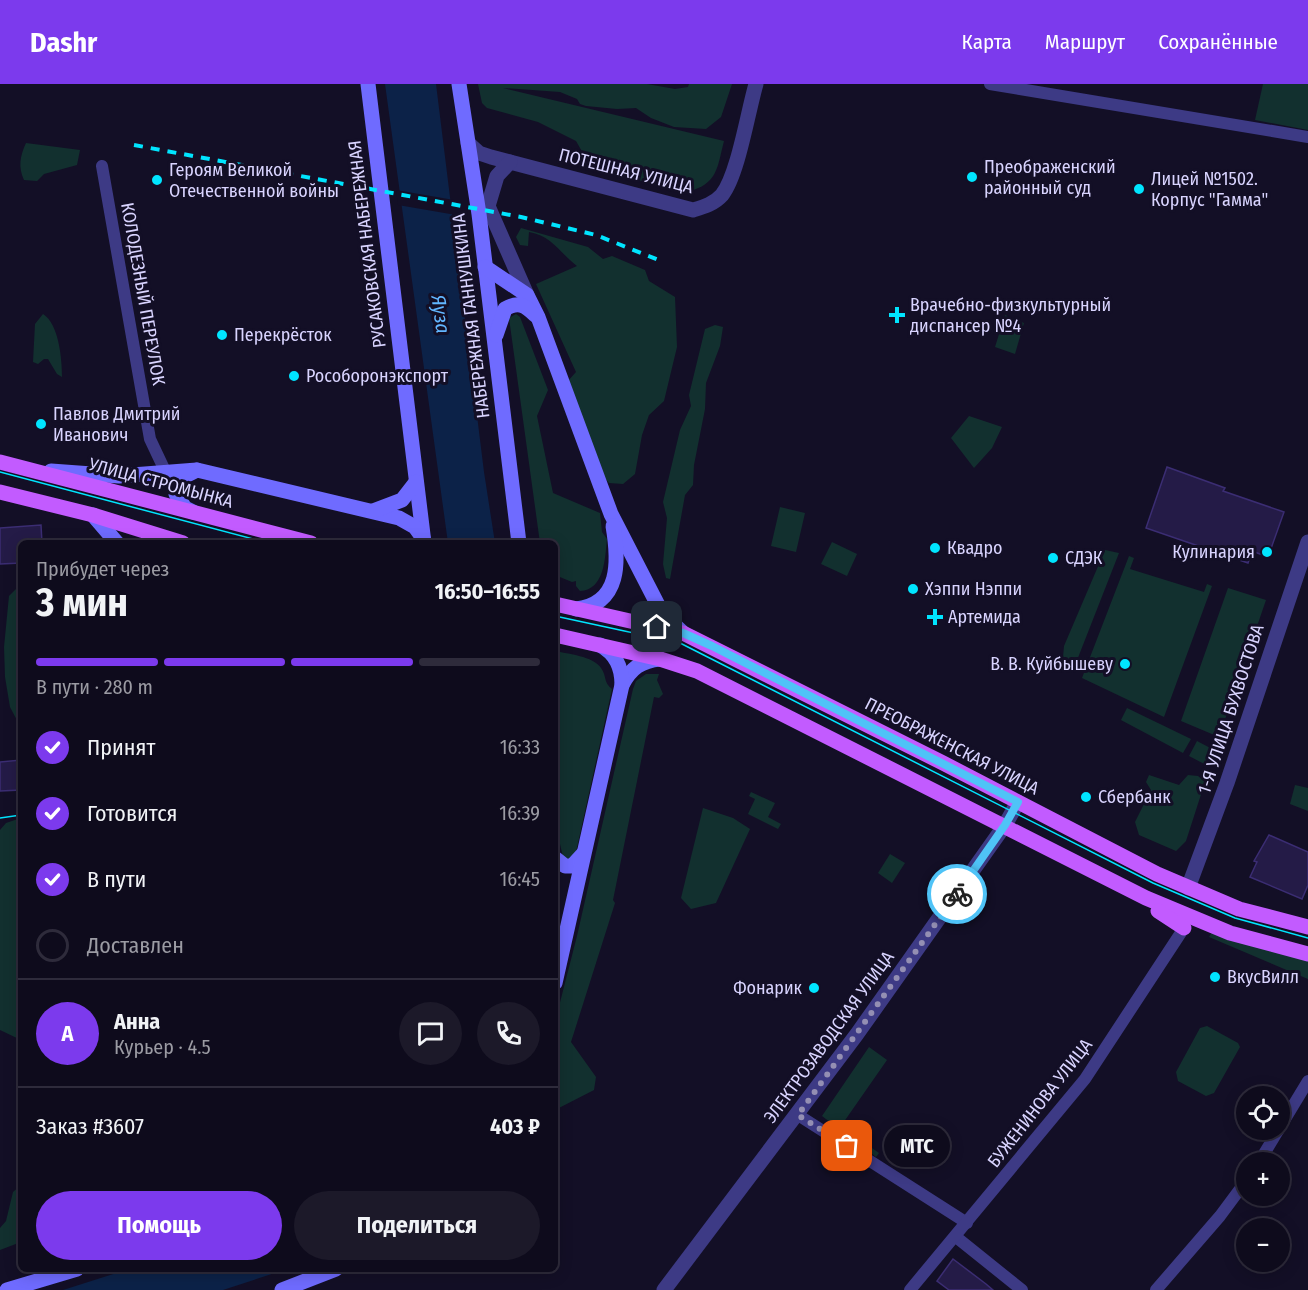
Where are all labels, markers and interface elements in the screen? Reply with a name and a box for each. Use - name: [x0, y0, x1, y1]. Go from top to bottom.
- text: Dashr: [30, 26, 97, 59]
- text: Карта: [962, 29, 1012, 55]
- text: Маршрут: [1045, 29, 1125, 55]
- text: Сохранённые: [1158, 29, 1278, 55]
- street label: РУСАКОВСКАЯ НАБЕРЕЖНАЯ: [343, 139, 391, 349]
- street label: ПОТЕШНАЯ УЛИЦА: [556, 144, 696, 198]
- place label: Преображенский районный суд: [984, 156, 1116, 199]
- place label: Героям Великой Отечественной войны: [169, 159, 339, 202]
- place label: Лицей №1502. Корпус "Гамма": [1151, 168, 1268, 211]
- marker: Преображенский районный суд: [965, 170, 979, 184]
- marker: Героям Великой Отечественной войны: [150, 173, 164, 187]
- marker: Лицей №1502. Корпус "Гамма": [1132, 182, 1146, 196]
- street label: КОЛОДЕЗНЫЙ ПЕРЕУЛОК: [116, 201, 170, 387]
- street label: НАБЕРЕЖНАЯ ГАННУШКИНА: [447, 212, 494, 420]
- water label: Яуза: [426, 292, 456, 335]
- place label: Врачебно-физкультурный диспансер №4: [910, 294, 1111, 337]
- marker: Врачебно-физкультурный диспансер №4: [888, 306, 906, 324]
- place label: Перекрёсток: [234, 324, 332, 346]
- marker: Перекрёсток: [215, 328, 229, 342]
- place label: Рособоронэкспорт: [306, 365, 449, 387]
- marker: Рособоронэкспорт: [287, 369, 301, 383]
- place label: Павлов Дмитрий Иванович: [53, 403, 181, 446]
- marker: Павлов Дмитрий Иванович: [34, 417, 48, 431]
- street label: УЛИЦА СТРОМЫНКА: [85, 453, 236, 513]
- place label: Квадро: [947, 537, 1002, 559]
- marker: Квадро: [928, 541, 942, 555]
- place label: Кулинария: [1172, 541, 1255, 563]
- marker: Кулинария: [1260, 545, 1274, 559]
- place label: СДЭК: [1065, 547, 1103, 569]
- marker: СДЭК: [1046, 551, 1060, 565]
- text: Прибудет через: [36, 557, 169, 581]
- text: 16:50–16:55: [435, 578, 540, 605]
- place label: Хэппи Нэппи: [925, 578, 1022, 600]
- text: 3 мин: [36, 580, 128, 626]
- marker: Хэппи Нэппи: [906, 582, 920, 596]
- pin: [631, 601, 682, 652]
- place label: Артемида: [948, 606, 1021, 628]
- marker: Артемида: [926, 608, 944, 626]
- icon: home: [640, 610, 673, 643]
- street label: 1-Я УЛИЦА БУХВОСТОВА: [1193, 621, 1269, 797]
- place label: В. В. Куйбышеву: [990, 653, 1113, 675]
- marker: В. В. Куйбышеву: [1118, 657, 1132, 671]
- text: В пути · 280 m: [36, 675, 153, 699]
- street label: ПРЕОБРАЖЕНСКАЯ УЛИЦА: [861, 693, 1043, 800]
- icon: check: [36, 731, 69, 764]
- text: Принят: [87, 734, 155, 761]
- text: 16:33: [500, 735, 540, 759]
- place label: Сбербанк: [1098, 786, 1171, 808]
- marker: Сбербанк: [1079, 790, 1093, 804]
- icon: check: [36, 797, 69, 830]
- text: Готовится: [87, 800, 178, 827]
- text: 16:39: [499, 801, 540, 825]
- icon: check: [36, 863, 69, 896]
- courier: [927, 864, 987, 924]
- text: В пути: [87, 866, 146, 893]
- text: 16:45: [499, 867, 540, 891]
- icon: bike: [941, 878, 974, 911]
- text: Доставлен: [87, 932, 184, 959]
- street label: ЭЛЕКТРОЗАВОДСКАЯ УЛИЦА: [759, 946, 899, 1127]
- place label: ВкусВилл: [1227, 966, 1299, 988]
- marker: ВкусВилл: [1208, 970, 1222, 984]
- place label: Фонарик: [733, 977, 803, 999]
- marker: Фонарик: [807, 981, 821, 995]
- button: chat: [399, 1002, 462, 1065]
- button: phone: [477, 1002, 540, 1065]
- text: Анна: [114, 1008, 160, 1035]
- text: А: [62, 1020, 73, 1047]
- street label: БУЖЕНИНОВА УЛИЦА: [983, 1034, 1097, 1172]
- text: Курьер · 4.5: [114, 1035, 211, 1059]
- map controls: [1236, 1086, 1290, 1272]
- button: locate: [1236, 1086, 1290, 1140]
- text: Заказ #3607: [36, 1113, 144, 1140]
- text: 403 ₽: [490, 1113, 540, 1140]
- pin: [821, 1120, 872, 1171]
- callout: МТС: [883, 1125, 949, 1167]
- icon: bag: [830, 1129, 863, 1162]
- text: МТС: [900, 1134, 934, 1158]
- button: +: [1236, 1152, 1290, 1206]
- button: Помощь: [36, 1191, 282, 1260]
- button: Поделиться: [294, 1191, 540, 1260]
- button: −: [1236, 1218, 1290, 1272]

